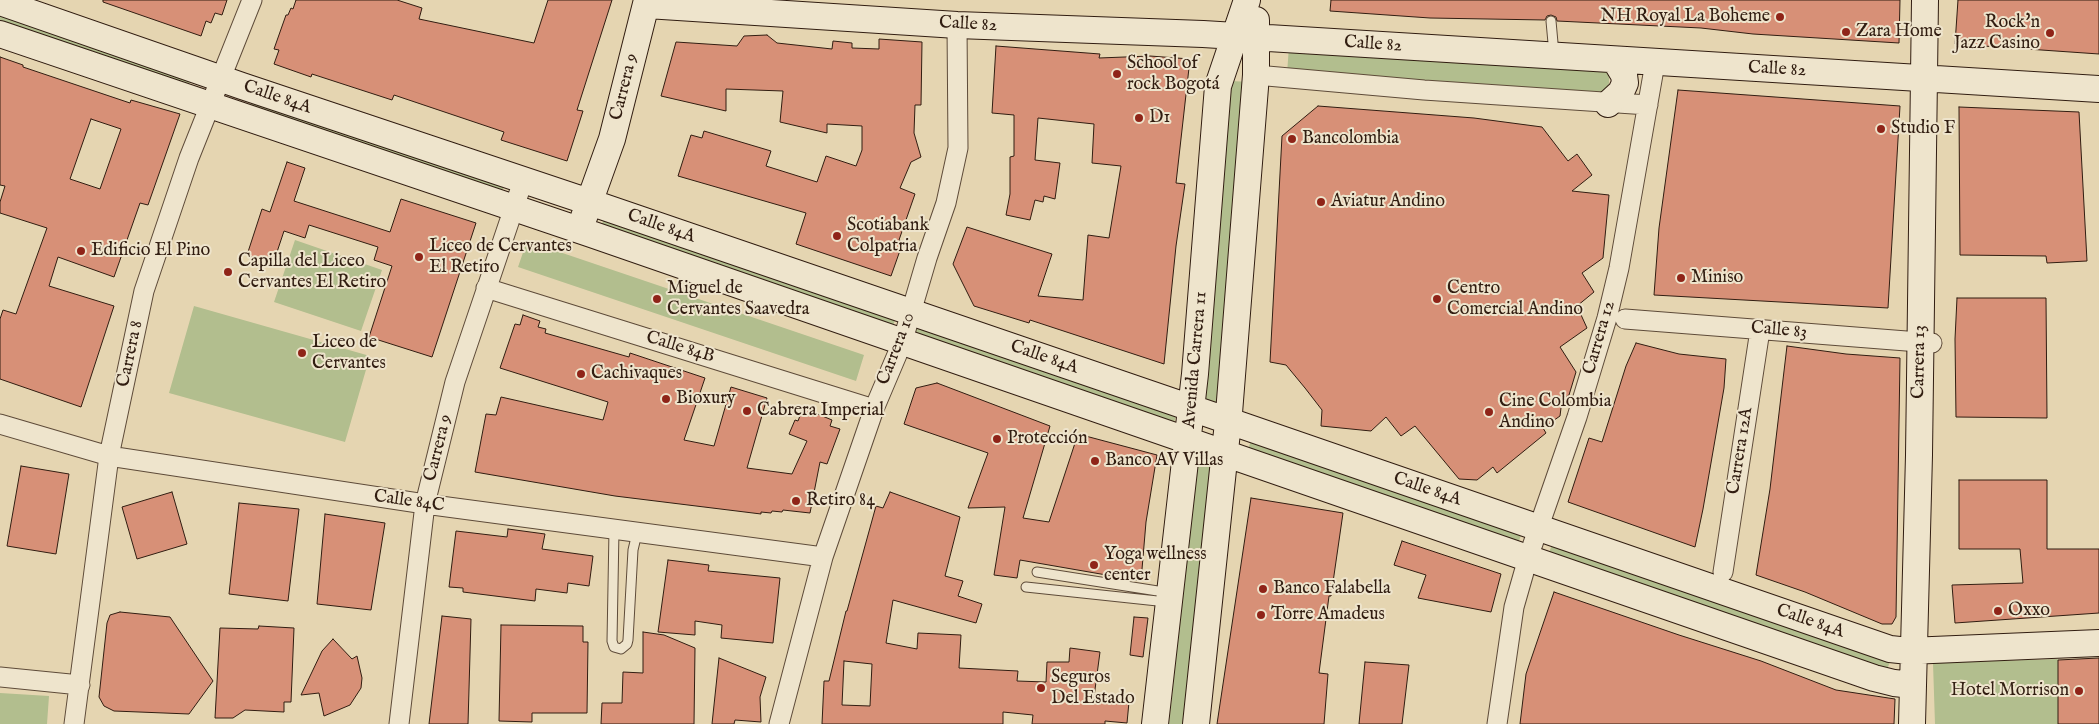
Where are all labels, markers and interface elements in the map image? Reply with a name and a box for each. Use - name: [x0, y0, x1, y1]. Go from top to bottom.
- place label: NH Royal La Boheme: [1601, 6, 1770, 28]
- marker: NH Royal La Boheme: [1774, 11, 1786, 23]
- place label: Rock'n Jazz Casino: [1954, 12, 2040, 54]
- street label: Calle 82: [938, 13, 998, 37]
- place label: Zara Home: [1856, 21, 1942, 43]
- marker: Zara Home: [1840, 26, 1852, 38]
- marker: Rock'n Jazz Casino: [2044, 27, 2056, 39]
- street label: Calle 82: [1343, 32, 1403, 58]
- street label: Carrera 9: [606, 51, 644, 123]
- place label: School of rock Bogotá: [1127, 53, 1220, 96]
- street label: Calle 82: [1747, 58, 1807, 82]
- marker: School of rock Bogotá: [1111, 68, 1123, 80]
- street label: Calle 84A: [240, 76, 314, 120]
- place label: D1: [1149, 107, 1170, 129]
- marker: D1: [1133, 112, 1145, 124]
- place label: Studio F: [1891, 118, 1955, 140]
- marker: Studio F: [1875, 123, 1887, 135]
- place label: Bancolombia: [1302, 128, 1399, 150]
- marker: Bancolombia: [1286, 133, 1298, 145]
- place label: Aviatur Andino: [1331, 191, 1445, 213]
- marker: Aviatur Andino: [1315, 196, 1327, 208]
- street label: Calle 84A: [624, 205, 698, 249]
- place label: Scotiabank Colpatria: [847, 215, 929, 258]
- marker: Scotiabank Colpatria: [831, 230, 843, 242]
- place label: Liceo de Cervantes El Retiro: [429, 236, 572, 278]
- place label: Edificio El Pino: [91, 240, 210, 262]
- marker: Edificio El Pino: [75, 245, 87, 257]
- place label: Capilla del Liceo Cervantes El Retiro: [238, 251, 386, 294]
- marker: Liceo de Cervantes El Retiro: [413, 251, 425, 263]
- marker: Capilla del Liceo Cervantes El Retiro: [222, 266, 234, 278]
- place label: Miniso: [1691, 267, 1743, 289]
- marker: Miniso: [1675, 272, 1687, 284]
- place label: Miguel de Cervantes Saavedra: [667, 278, 809, 320]
- place label: Centro Comercial Andino: [1447, 278, 1583, 320]
- street label: Avenida Carrera 11: [1179, 291, 1213, 429]
- marker: Miguel de Cervantes Saavedra: [651, 293, 663, 305]
- marker: Centro Comercial Andino: [1431, 293, 1443, 305]
- street label: Carrera 12: [1579, 299, 1621, 377]
- street label: Carrera 10: [873, 310, 921, 388]
- street label: Calle 83: [1750, 318, 1808, 344]
- street label: Carrera 8: [113, 319, 149, 389]
- street label: Carrera 13: [1909, 325, 1931, 399]
- street label: Calle 84B: [643, 327, 717, 369]
- place label: Liceo de Cervantes: [312, 332, 386, 374]
- street label: Calle 84A: [1007, 336, 1081, 380]
- marker: Liceo de Cervantes: [296, 347, 308, 359]
- place label: Cachivaques: [591, 363, 682, 385]
- marker: Cachivaques: [575, 368, 587, 380]
- place label: Bioxury: [676, 388, 736, 410]
- place label: Cine Colombia Andino: [1499, 391, 1611, 434]
- marker: Bioxury: [660, 393, 672, 405]
- place label: Cabrera Imperial: [757, 400, 884, 422]
- marker: Cabrera Imperial: [741, 405, 753, 417]
- marker: Cine Colombia Andino: [1483, 406, 1495, 418]
- street label: Carrera 12A: [1723, 406, 1759, 496]
- street label: Carrera 9: [420, 412, 458, 484]
- place label: Protección: [1007, 428, 1088, 450]
- marker: Protección: [991, 433, 1003, 445]
- place label: Banco AV Villas: [1105, 450, 1223, 472]
- marker: Banco AV Villas: [1089, 455, 1101, 467]
- street label: Calle 84A: [1390, 468, 1464, 512]
- street label: Calle 84C: [372, 486, 446, 518]
- place label: Retiro 84: [806, 490, 875, 512]
- marker: Retiro 84: [790, 495, 802, 507]
- place label: Yoga wellness center: [1104, 544, 1207, 586]
- marker: Yoga wellness center: [1088, 559, 1100, 571]
- place label: Banco Falabella: [1273, 578, 1391, 600]
- marker: Banco Falabella: [1257, 583, 1269, 595]
- street label: Calle 84A: [1773, 600, 1847, 644]
- place label: Oxxo: [2008, 600, 2050, 622]
- place label: Torre Amadeus: [1271, 604, 1385, 626]
- marker: Oxxo: [1992, 605, 2004, 617]
- marker: Torre Amadeus: [1255, 609, 1267, 621]
- place label: Seguros Del Estado: [1051, 667, 1135, 710]
- place label: Hotel Morrison: [1951, 680, 2069, 702]
- marker: Seguros Del Estado: [1035, 682, 1047, 694]
- marker: Hotel Morrison: [2073, 685, 2085, 697]

